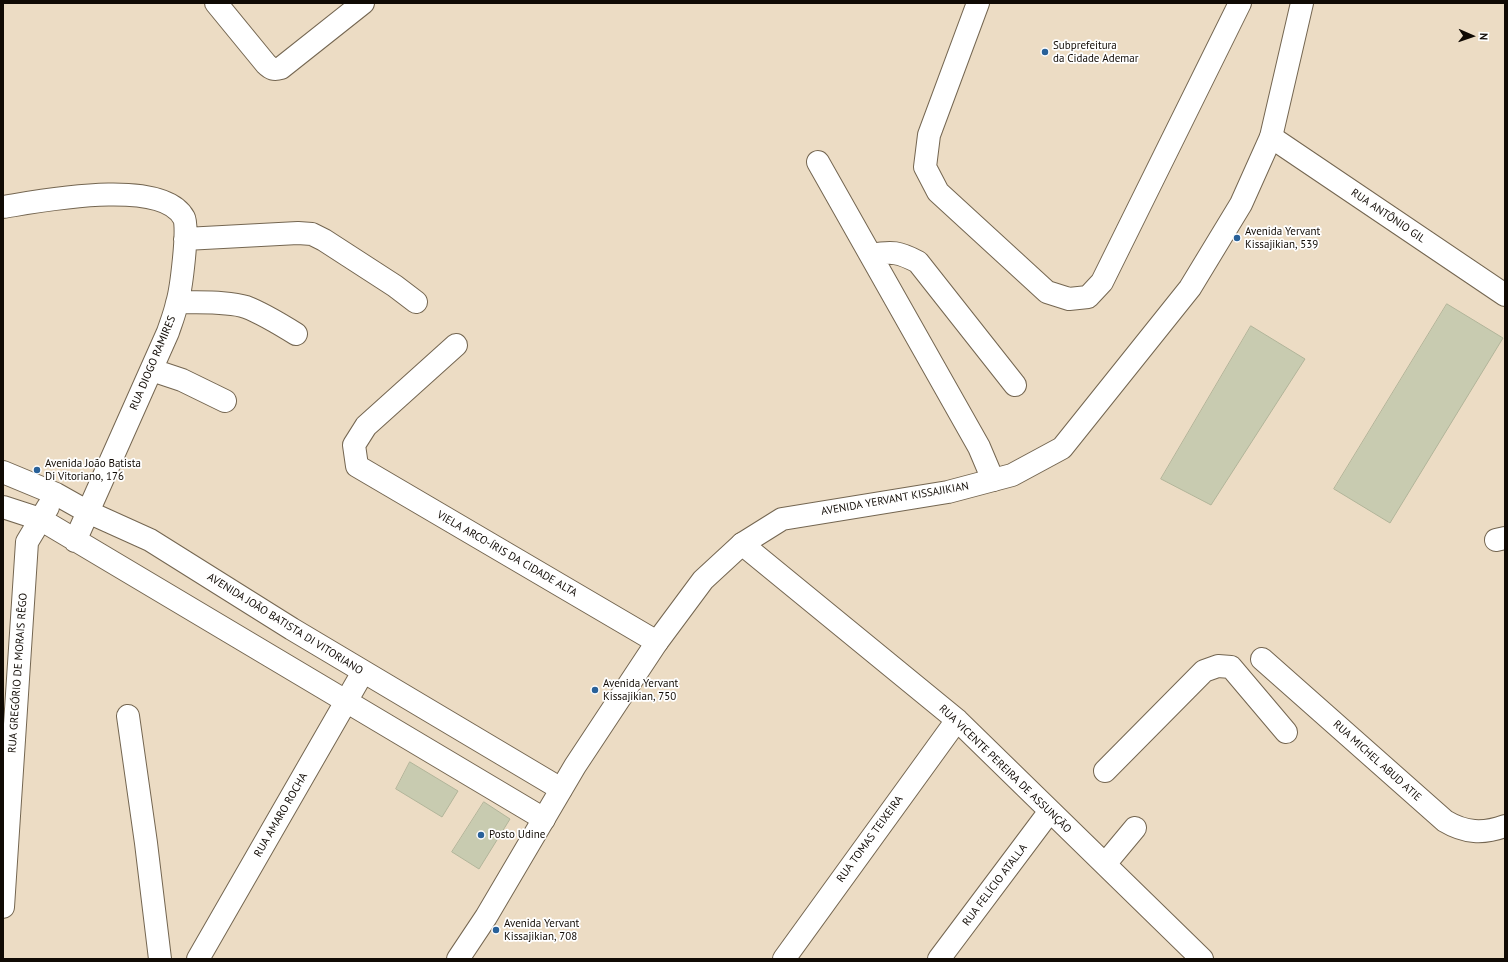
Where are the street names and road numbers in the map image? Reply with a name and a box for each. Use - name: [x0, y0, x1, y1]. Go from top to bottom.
- street label: RUA ANTÔNIO GIL: [1348, 186, 1428, 246]
- street label: RUA DIOGO RAMIRES: [127, 314, 179, 412]
- street label: AVENIDA YERVANT KISSAJIKIAN: [820, 479, 970, 519]
- street label: VIELA ARCO-ÍRIS DA CIDADE ALTA: [434, 508, 580, 600]
- street label: AVENIDA JOÃO BATISTA DI VITORIANO: [205, 570, 365, 678]
- street label: RUA GREGÓRIO DE MORAIS RÊGO: [6, 593, 30, 753]
- street label: RUA VICENTE PEREIRA DE ASSUNÇÃO: [936, 702, 1074, 836]
- street label: RUA MICHEL ABUD ATIE: [1330, 718, 1424, 804]
- street label: RUA AMARO ROCHA: [252, 771, 310, 859]
- street label: RUA TOMAS TEIXEIRA: [834, 793, 906, 885]
- street label: RUA FELÍCIO ATALLA: [960, 842, 1030, 928]

